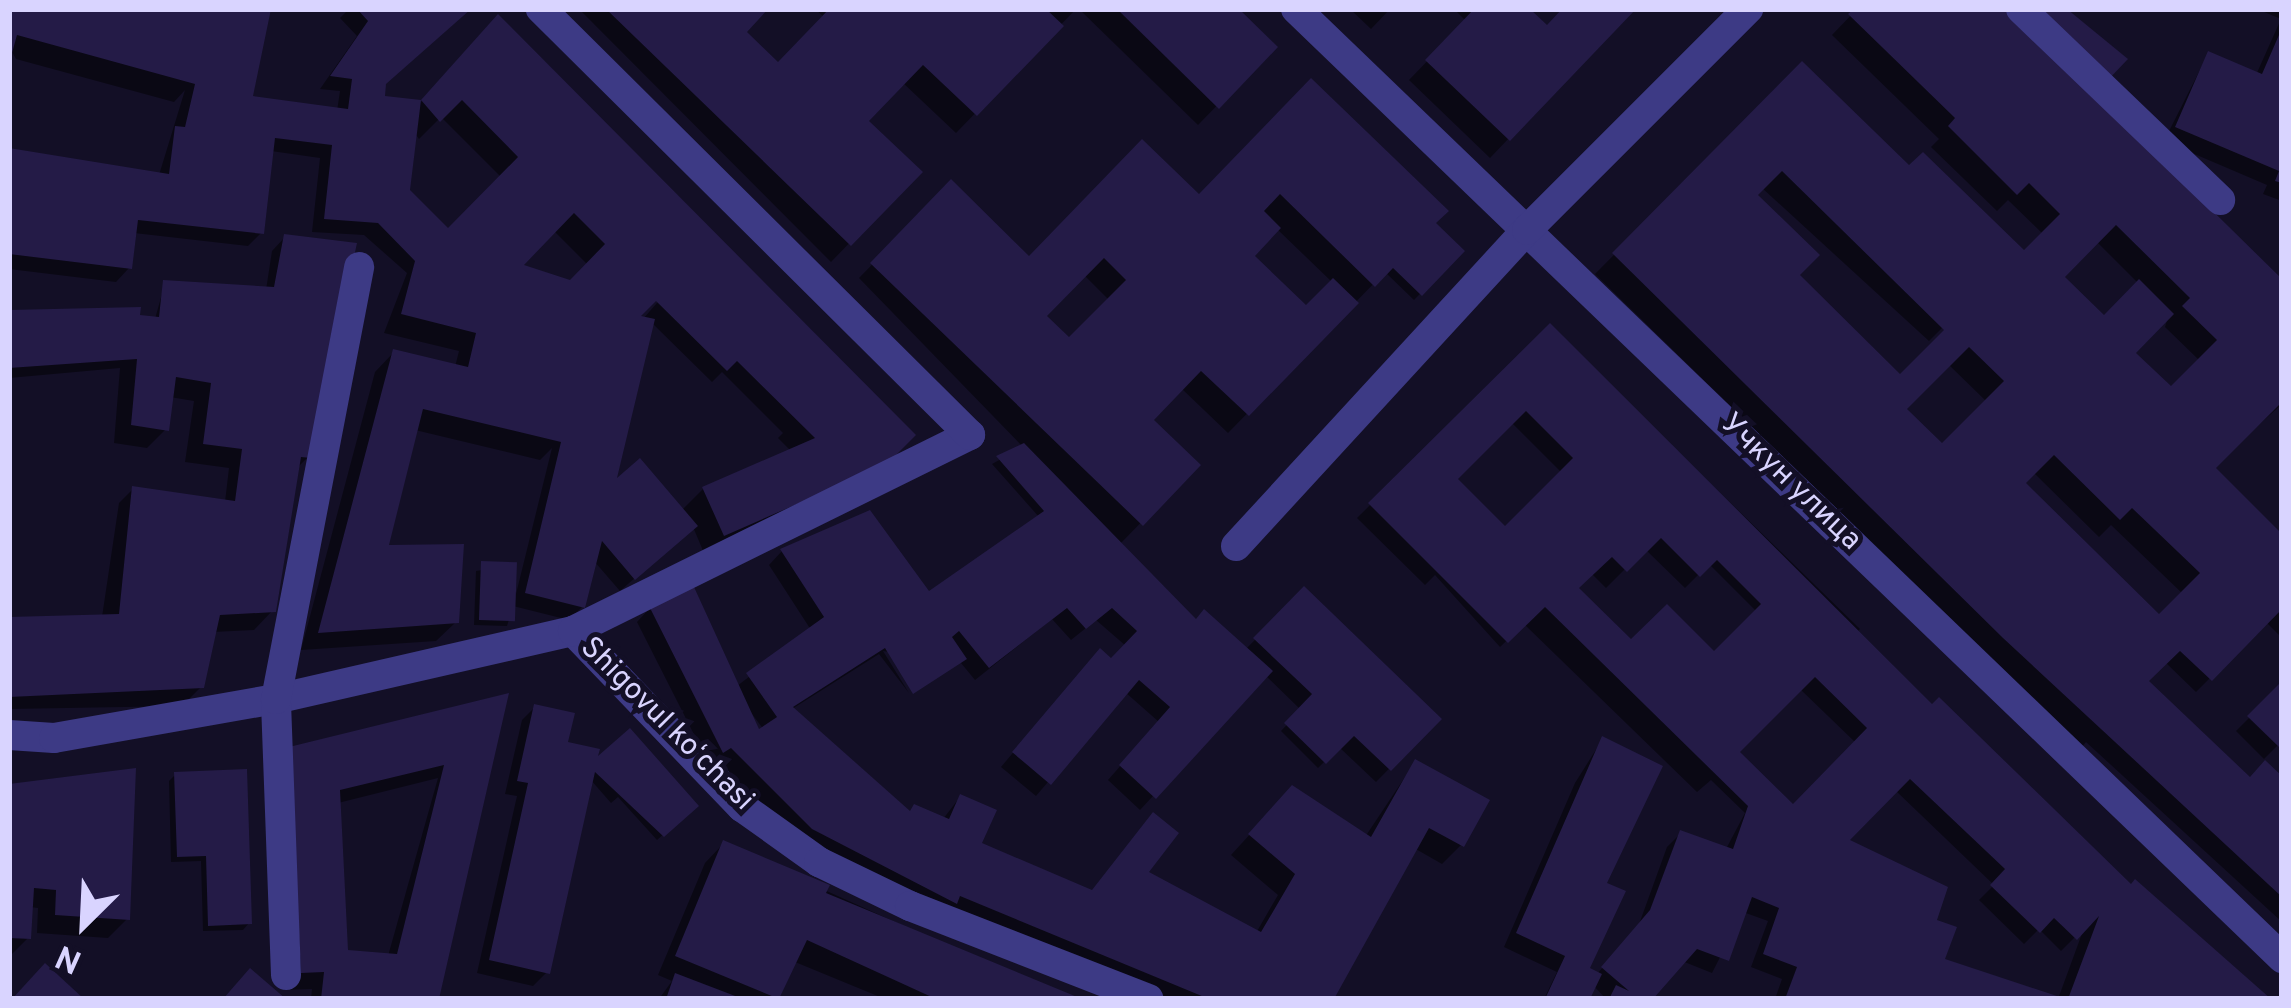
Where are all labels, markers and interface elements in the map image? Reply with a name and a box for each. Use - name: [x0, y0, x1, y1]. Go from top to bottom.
- street label: Учкун улица: [1712, 407, 1868, 559]
- street label: Shigovul koʻchasi: [572, 631, 760, 819]
- north arrow: [24, 864, 144, 984]
- text: N: [50, 933, 89, 981]

